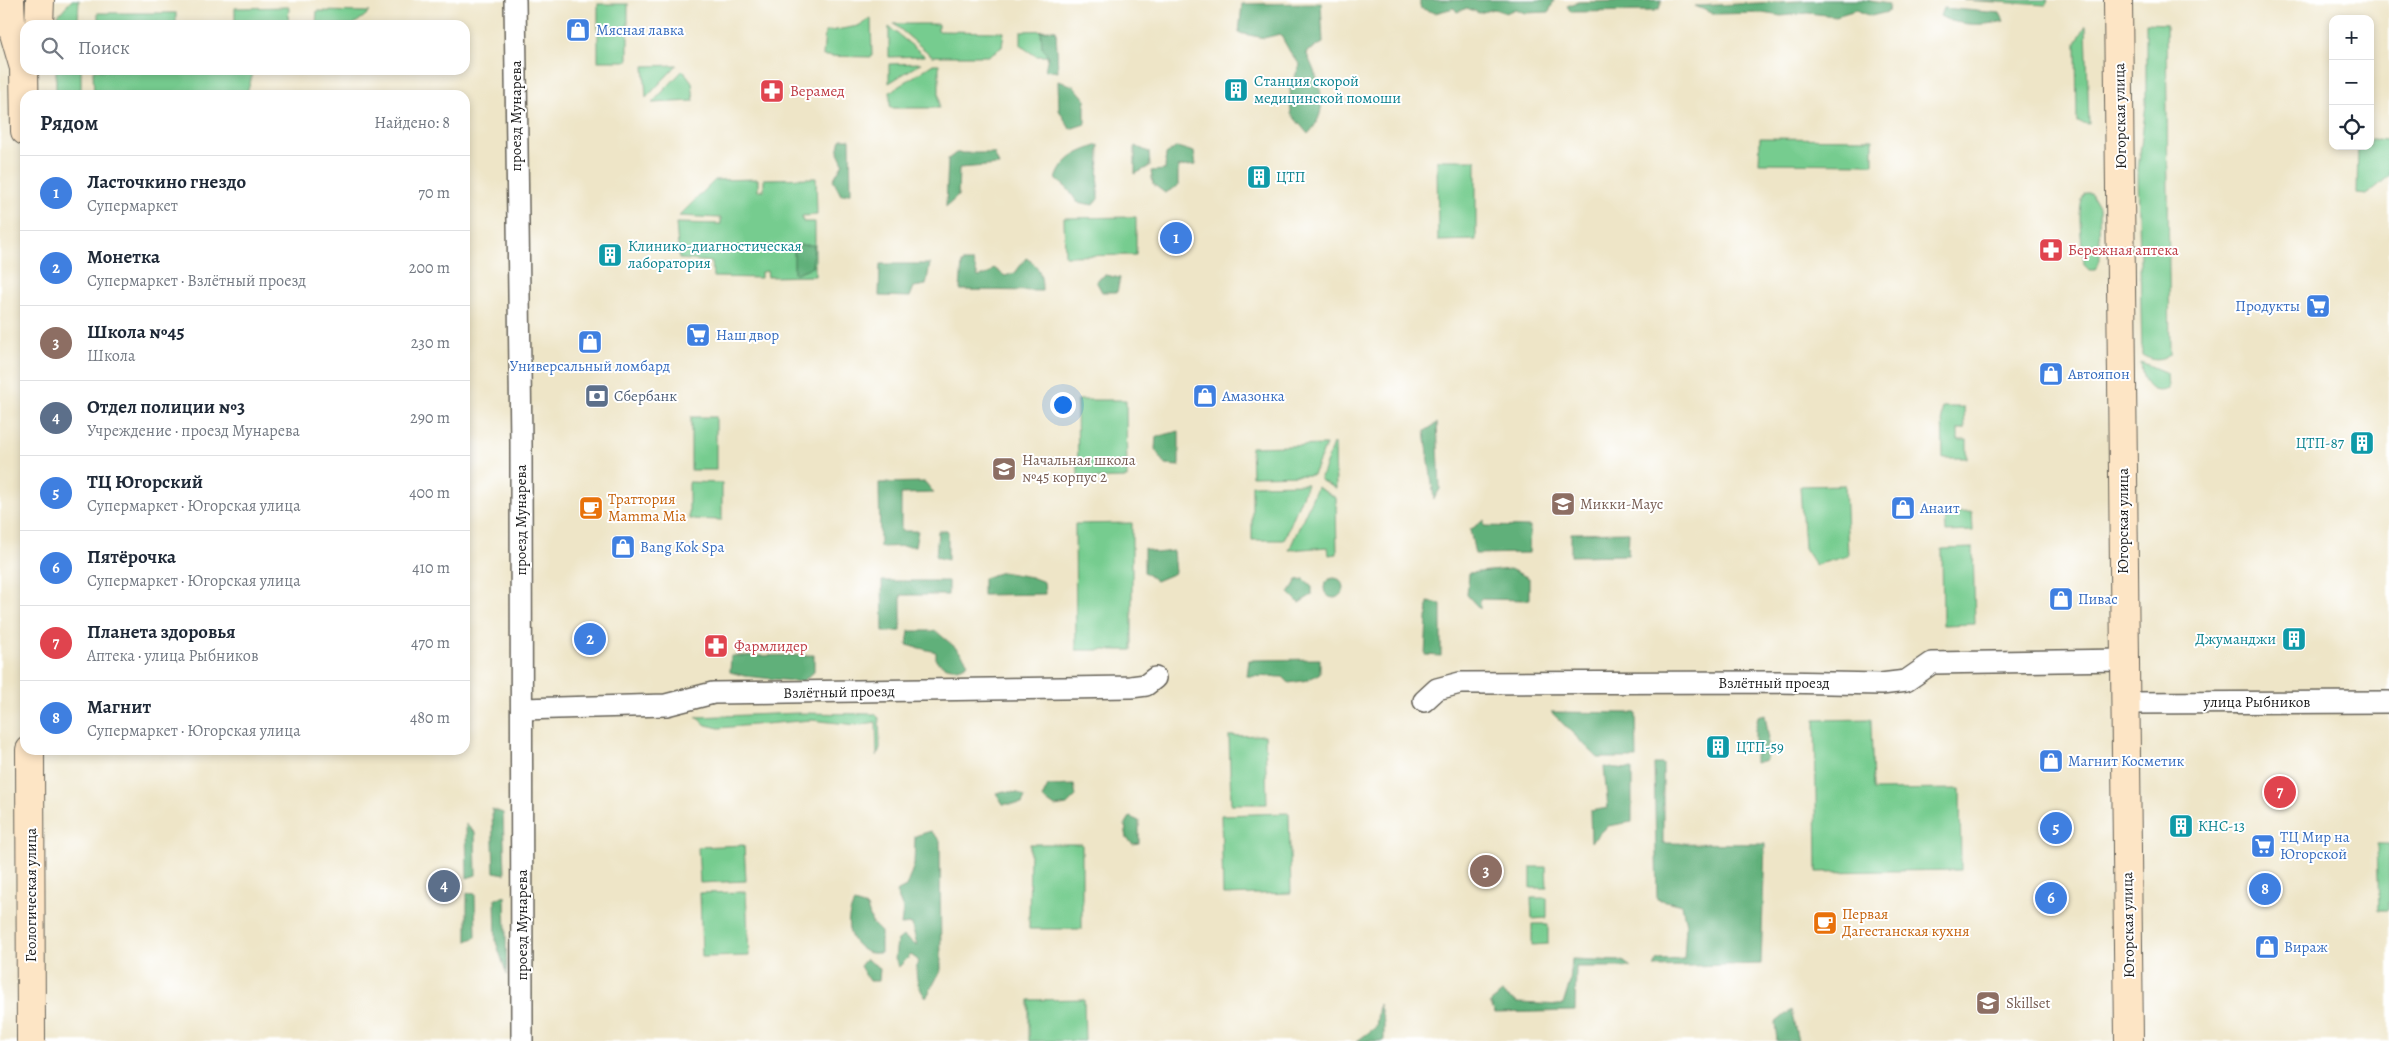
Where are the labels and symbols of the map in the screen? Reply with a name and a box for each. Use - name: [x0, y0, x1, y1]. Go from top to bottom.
- shop icon: Мясная лавка: [565, 17, 591, 43]
- place label: Мясная лавка: [596, 20, 684, 40]
- street label: проезд Мунарева: [506, 60, 526, 172]
- street label: Югорская улица: [2109, 63, 2131, 169]
- place label: Cтанция скорой медицинской помоши: [1254, 71, 1401, 108]
- building icon: Cтанция скорой медицинской помоши: [1223, 77, 1249, 103]
- pharmacy icon: Верамед: [759, 78, 785, 104]
- place label: Верамед: [790, 81, 845, 101]
- building icon: ЦТП: [1246, 164, 1272, 190]
- place label: ЦТП: [1276, 167, 1305, 187]
- pin: 1: [1160, 219, 1192, 257]
- place label: Клинико-диагностическая лаборатория: [628, 236, 802, 273]
- pharmacy icon: Бережная аптека: [2038, 237, 2064, 263]
- place label: Бережная аптека: [2068, 240, 2179, 260]
- building icon: Клинико-диагностическая лаборатория: [597, 242, 623, 268]
- supermarket icon: Продукты: [2305, 293, 2331, 319]
- place label: Продукты: [2235, 296, 2300, 316]
- supermarket icon: Наш двор: [685, 322, 711, 348]
- place label: Наш двор: [716, 325, 779, 345]
- shop icon: Универсальный ломбард: [577, 329, 603, 355]
- place label: Универсальный ломбард: [510, 356, 670, 376]
- shop icon: Автояпон: [2038, 361, 2064, 387]
- place label: Автояпон: [2067, 364, 2130, 384]
- bank icon: Сбербанк: [584, 383, 610, 409]
- shop icon: Амазонка: [1192, 383, 1218, 409]
- place label: Сбербанк: [614, 386, 677, 406]
- place label: Амазонка: [1221, 386, 1285, 406]
- your location: [1050, 392, 1076, 418]
- building icon: ЦТП-87: [2349, 430, 2375, 456]
- place label: ЦТП-87: [2296, 433, 2345, 453]
- place label: Начальная школа №45 корпус 2: [1022, 450, 1136, 487]
- school or university icon: Начальная школа №45 корпус 2: [991, 456, 1017, 482]
- street label: проезд Мунарева: [511, 464, 531, 576]
- street label: Югорская улица: [2113, 468, 2133, 574]
- place label: Траттория Mamma Mia: [608, 489, 686, 526]
- school or university icon: Микки-Маус: [1550, 491, 1576, 517]
- place label: Микки-Маус: [1580, 494, 1663, 514]
- cafe icon: Траттория Mamma Mia: [578, 495, 604, 521]
- shop icon: Анаит: [1890, 495, 1916, 521]
- place label: Анаит: [1919, 498, 1960, 518]
- shop icon: Bang Kok Spa: [610, 534, 636, 560]
- place label: Bang Kok Spa: [640, 537, 724, 557]
- shop icon: Пивас: [2048, 586, 2074, 612]
- place label: Пивас: [2078, 589, 2118, 609]
- pin: 2: [574, 620, 606, 658]
- building icon: Джуманджи: [2281, 626, 2307, 652]
- place label: Джуманджи: [2195, 629, 2276, 649]
- pharmacy icon: Фармлидер: [703, 633, 729, 659]
- place label: Фармлидер: [734, 636, 808, 656]
- street label: Взлётный проезд: [1718, 673, 1830, 693]
- street label: Взлётный проезд: [783, 681, 895, 703]
- street label: улица Рыбников: [2203, 692, 2310, 712]
- building icon: ЦТП-59: [1705, 734, 1731, 760]
- place label: ЦТП-59: [1736, 737, 1784, 757]
- shop icon: Магнит Косметик: [2038, 748, 2064, 774]
- place label: Магнит Косметик: [2068, 751, 2184, 771]
- pin: 7: [2264, 773, 2296, 811]
- pin: 5: [2040, 809, 2072, 847]
- building icon: КНС-13: [2168, 813, 2194, 839]
- place label: КНС-13: [2198, 816, 2245, 836]
- place label: ТЦ Мир на Югорской: [2280, 827, 2350, 864]
- street label: Геологическая улица: [21, 828, 41, 962]
- supermarket icon: ТЦ Мир на Югорской: [2250, 833, 2276, 859]
- pin: 3: [1470, 852, 1502, 890]
- pin: 4: [428, 867, 460, 905]
- street label: проезд Мунарева: [512, 869, 532, 981]
- pin: 8: [2249, 870, 2281, 908]
- street label: Югорская улица: [2117, 872, 2139, 978]
- pin: 6: [2035, 879, 2067, 917]
- place label: Первая Дагестанская кухня: [1842, 904, 1969, 941]
- cafe icon: Первая Дагестанская кухня: [1812, 910, 1838, 936]
- shop icon: Вираж: [2254, 934, 2280, 960]
- place label: Вираж: [2284, 937, 2328, 957]
- school or university icon: Skillset: [1975, 990, 2001, 1016]
- place label: Skillset: [2006, 993, 2051, 1013]

